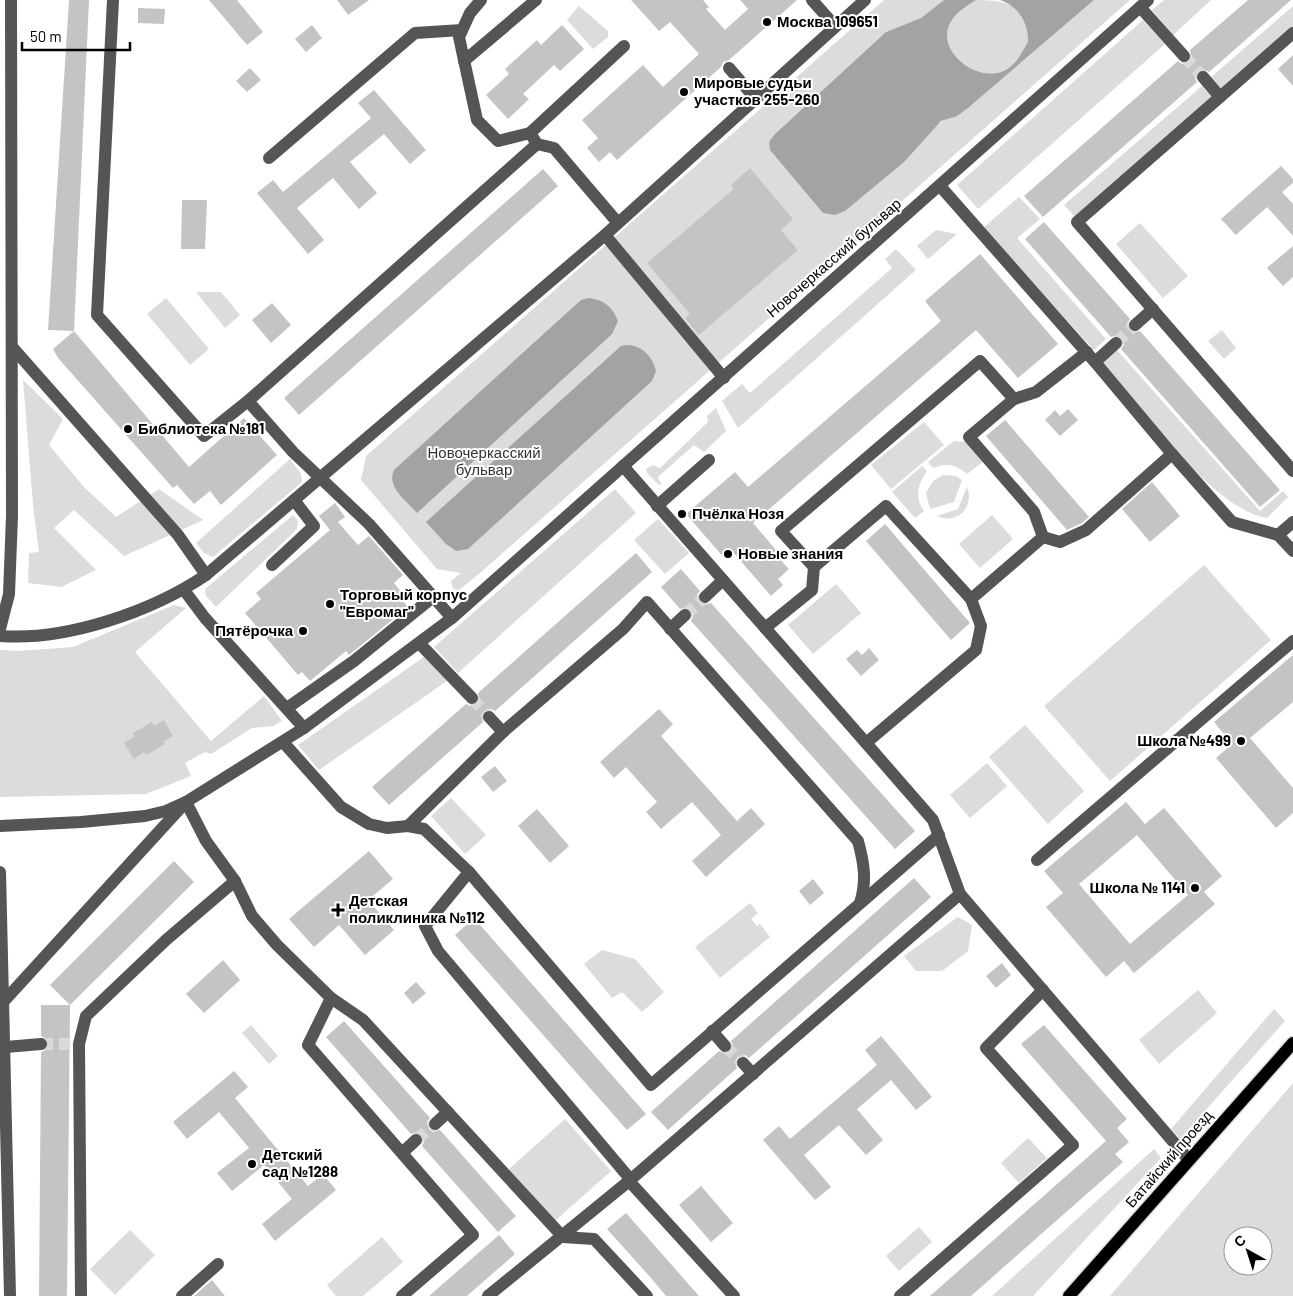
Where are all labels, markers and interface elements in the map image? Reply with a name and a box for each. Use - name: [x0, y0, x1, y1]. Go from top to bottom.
- place label: Москва 109651: [777, 12, 878, 30]
- marker: Москва 109651: [761, 16, 773, 28]
- scale bar: [22, 20, 130, 52]
- text: 50 m: [30, 27, 62, 45]
- place label: Мировые судьи участков 255-260: [694, 73, 820, 108]
- marker: Мировые судьи участков 255-260: [678, 86, 690, 98]
- street label: Новочеркасский бульвар: [762, 194, 904, 321]
- place label: Библиотека №181: [138, 419, 264, 437]
- marker: Библиотека №181: [122, 423, 134, 435]
- park label: Новочеркасский бульвар: [427, 443, 541, 478]
- place label: Пчёлка Нозя: [692, 504, 784, 522]
- marker: Пчёлка Нозя: [676, 508, 688, 520]
- place label: Новые знания: [738, 544, 843, 562]
- marker: Новые знания: [722, 548, 734, 560]
- place label: Торговый корпус "Евромаг": [340, 585, 467, 620]
- marker: Торговый корпус "Евромаг": [324, 598, 336, 610]
- place label: Пятёрочка: [215, 621, 294, 639]
- marker: Пятёрочка: [297, 625, 309, 637]
- place label: Школа №499: [1137, 731, 1231, 749]
- marker: Школа №499: [1235, 735, 1247, 747]
- place label: Школа № 1141: [1090, 878, 1185, 896]
- marker: Школа № 1141: [1189, 882, 1201, 894]
- place label: Детская поликлиника №112: [349, 891, 485, 926]
- marker: Детская поликлиника №112: [331, 903, 345, 917]
- street label: Батайский проезд: [1121, 1106, 1216, 1211]
- place label: Детский сад №1288: [262, 1145, 338, 1180]
- marker: Детский сад №1288: [246, 1158, 258, 1170]
- north arrow: [1223, 1226, 1273, 1276]
- text: С: [1230, 1231, 1249, 1250]

